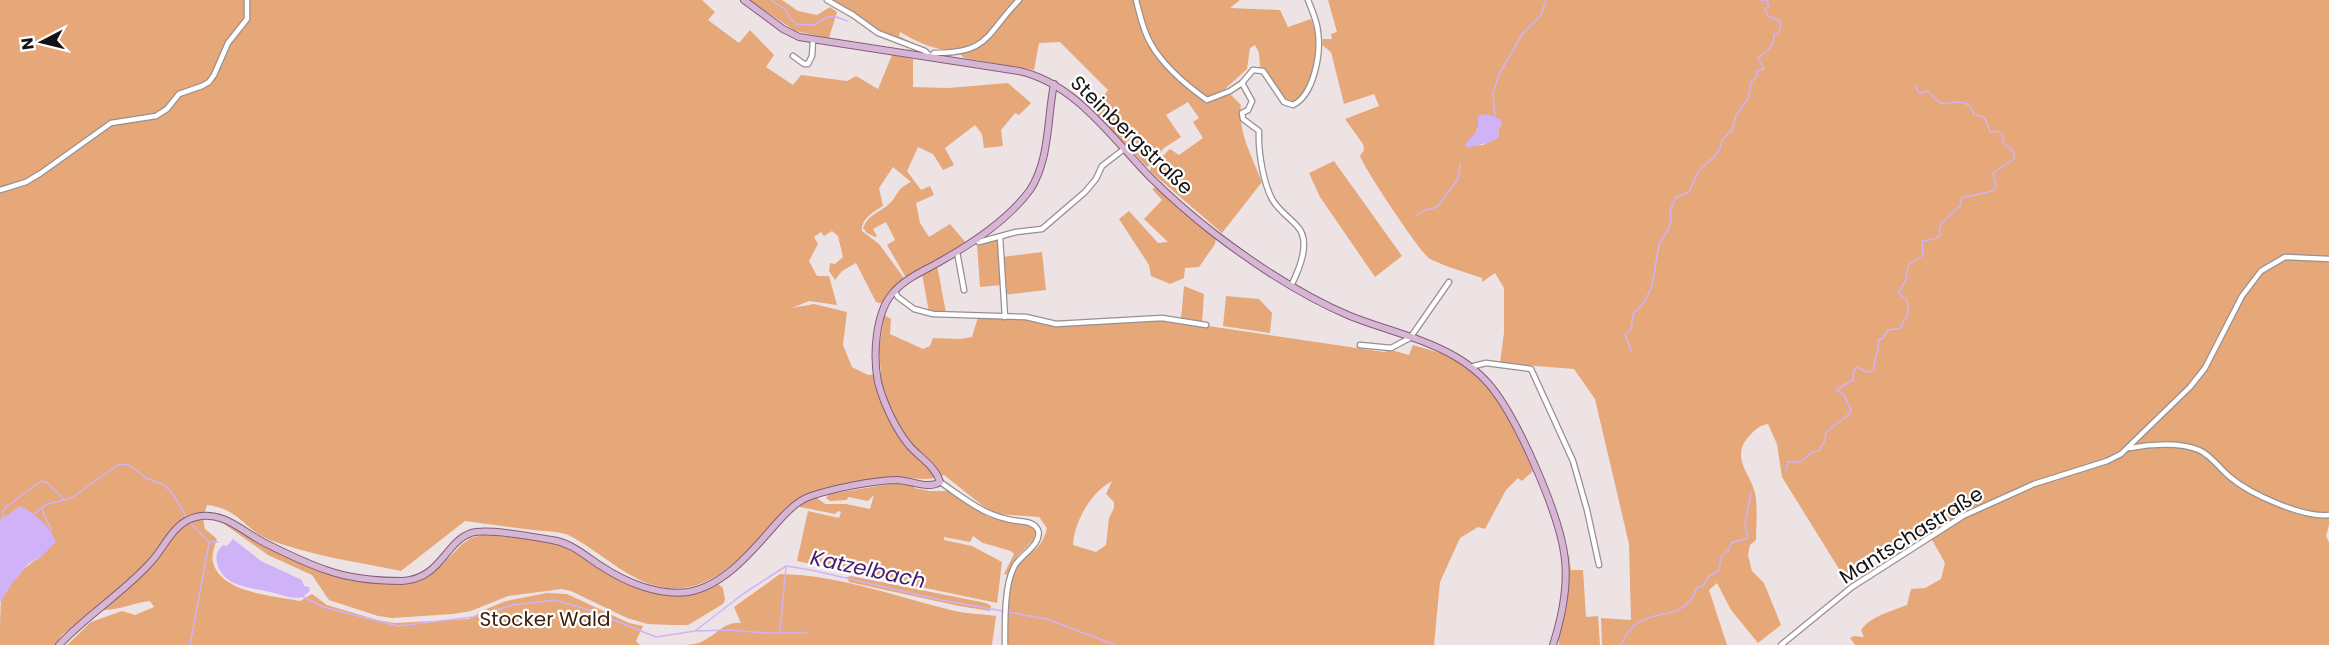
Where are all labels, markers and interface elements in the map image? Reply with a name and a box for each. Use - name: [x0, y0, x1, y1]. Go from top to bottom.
- north arrow: [12, 12, 72, 72]
- text: N: [15, 36, 40, 51]
- street label: Steinbergstraße: [1064, 69, 1200, 201]
- street label: Mantschastraße: [1834, 480, 1988, 590]
- water label: Katzelbach: [808, 543, 928, 595]
- park label: Stocker Wald: [480, 605, 610, 633]

